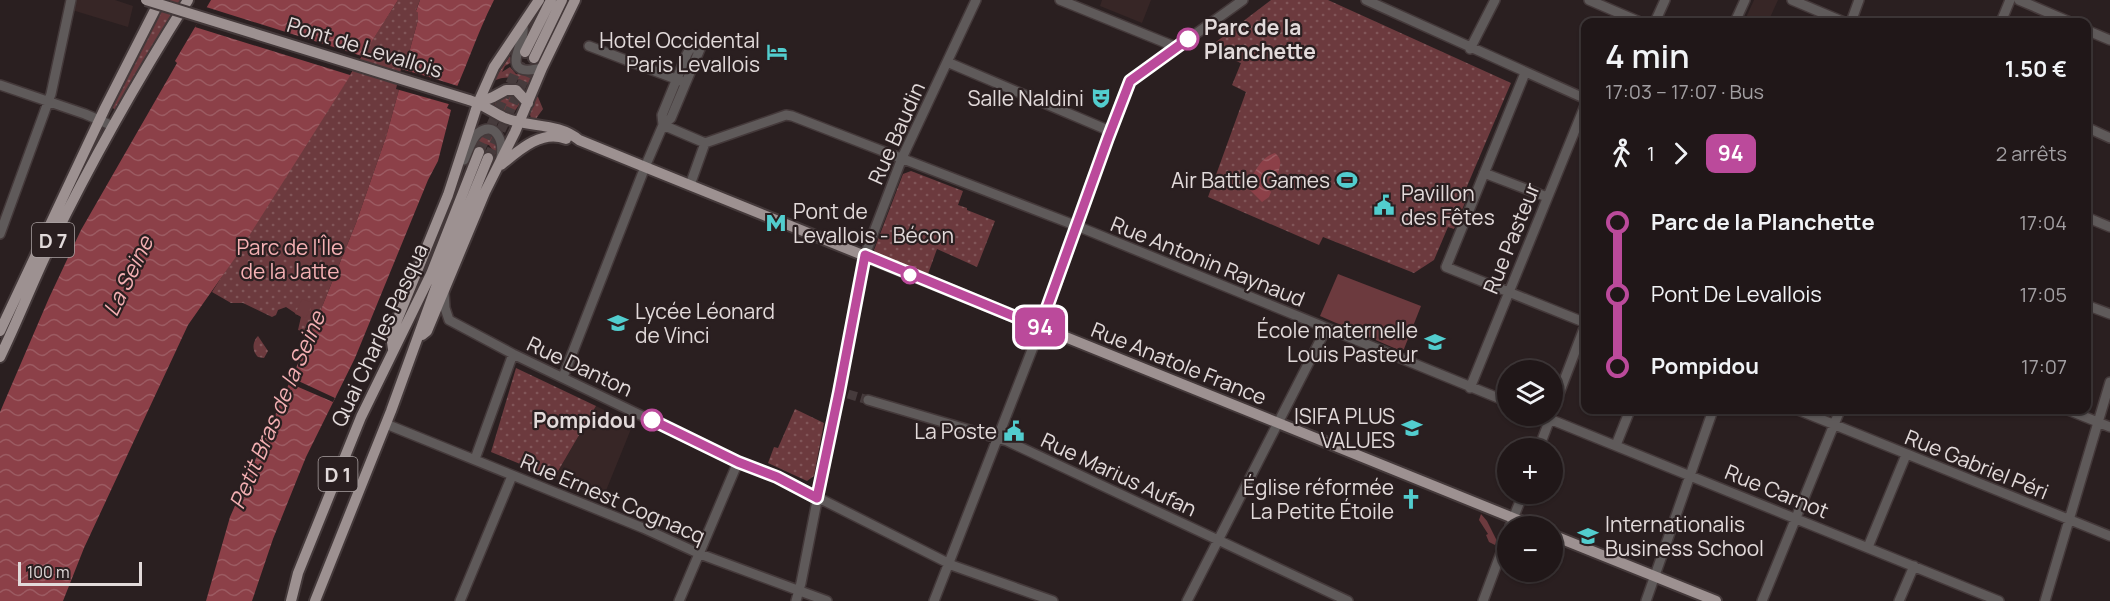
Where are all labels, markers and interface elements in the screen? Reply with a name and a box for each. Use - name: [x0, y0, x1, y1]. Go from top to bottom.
- street label: Pont de Levallois: [284, 10, 446, 84]
- place label: Parc de la Planchette: [1204, 13, 1316, 65]
- place label: Hotel Occidental Paris Levallois: [599, 26, 760, 78]
- marker: Parc de la Planchette: [1177, 28, 1199, 50]
- text: 4 min: [1605, 33, 1690, 78]
- hotel icon: Hotel Occidental Paris Levallois: [765, 40, 789, 64]
- text: 1.50 €: [2005, 54, 2067, 84]
- street label: Rue Baudin: [861, 78, 931, 188]
- text: 17:03 – 17:07 · Bus: [1605, 78, 1764, 105]
- place label: Salle Naldini: [967, 84, 1084, 112]
- theatre icon: Salle Naldini: [1089, 86, 1113, 110]
- icon: walk: [1605, 137, 1638, 170]
- icon: forward: [1664, 137, 1697, 170]
- text: 94: [1718, 139, 1744, 167]
- text: 1: [1647, 140, 1655, 167]
- text: 2 arrêts: [1996, 140, 2067, 167]
- place label: Air Battle Games: [1171, 166, 1330, 194]
- sports icon: Air Battle Games: [1335, 168, 1359, 192]
- street label: Rue Pasteur: [1476, 178, 1546, 298]
- place label: Pavillon des Fêtes: [1401, 179, 1495, 231]
- public building icon: Pavillon des Fêtes: [1372, 193, 1396, 217]
- place label: Pont de Levallois - Bécon: [793, 197, 954, 249]
- text: Parc de la Planchette: [1651, 207, 1875, 237]
- street label: Rue Antonin Raynaud: [1107, 209, 1309, 313]
- text: 17:04: [2019, 209, 2067, 236]
- metro station icon: Pont de Levallois - Bécon: [764, 211, 788, 235]
- road number: D 7: [32, 223, 74, 257]
- water label: La Seine: [96, 230, 161, 321]
- park label: Parc de l'Île de la Jatte: [237, 233, 343, 285]
- street label: Quai Charles Pasqua: [324, 239, 434, 431]
- unlabelled marker: [901, 266, 919, 284]
- text: Pont De Levallois: [1651, 279, 1822, 309]
- text: 17:05: [2019, 281, 2067, 308]
- place label: Lycée Léonard de Vinci: [635, 297, 775, 349]
- water label: Petit Bras de la Seine: [222, 306, 333, 513]
- line badge: 94: [1013, 308, 1067, 346]
- school or university icon: Lycée Léonard de Vinci: [606, 311, 630, 335]
- text: 94: [1027, 313, 1053, 341]
- street label: Rue Anatole France: [1087, 315, 1271, 411]
- place label: École maternelle Louis Pasteur: [1257, 316, 1418, 368]
- street label: Rue Danton: [523, 329, 637, 403]
- school or university icon: École maternelle Louis Pasteur: [1423, 330, 1447, 354]
- text: Pompidou: [1651, 351, 1759, 381]
- text: 17:07: [2021, 353, 2067, 380]
- map controls: [1497, 360, 1563, 582]
- button: layers: [1497, 360, 1563, 426]
- place label: ISIFA PLUS VALUES: [1294, 402, 1395, 454]
- place label: Pompidou: [533, 406, 636, 434]
- marker: Pompidou: [641, 409, 663, 431]
- school or university icon: ISIFA PLUS VALUES: [1400, 416, 1424, 440]
- place label: La Poste: [914, 417, 997, 445]
- public building icon: La Poste: [1002, 419, 1026, 443]
- street label: Rue Gabriel Péri: [1901, 422, 2053, 506]
- street label: Rue Marius Aufan: [1037, 426, 1201, 522]
- button: +: [1497, 438, 1563, 504]
- street label: Rue Ernest Cognacq: [516, 446, 710, 550]
- road number: D 1: [318, 457, 358, 491]
- street label: Rue Carnot: [1721, 457, 1833, 525]
- place label: Église réformée La Petite Étoile: [1243, 473, 1394, 525]
- church icon: Église réformée La Petite Étoile: [1399, 487, 1423, 511]
- place label: Internationalis Business School: [1605, 510, 1764, 562]
- button: −: [1497, 516, 1563, 582]
- school or university icon: Internationalis Business School: [1576, 524, 1600, 548]
- scale bar: [18, 559, 142, 586]
- text: 100 m: [27, 561, 70, 583]

